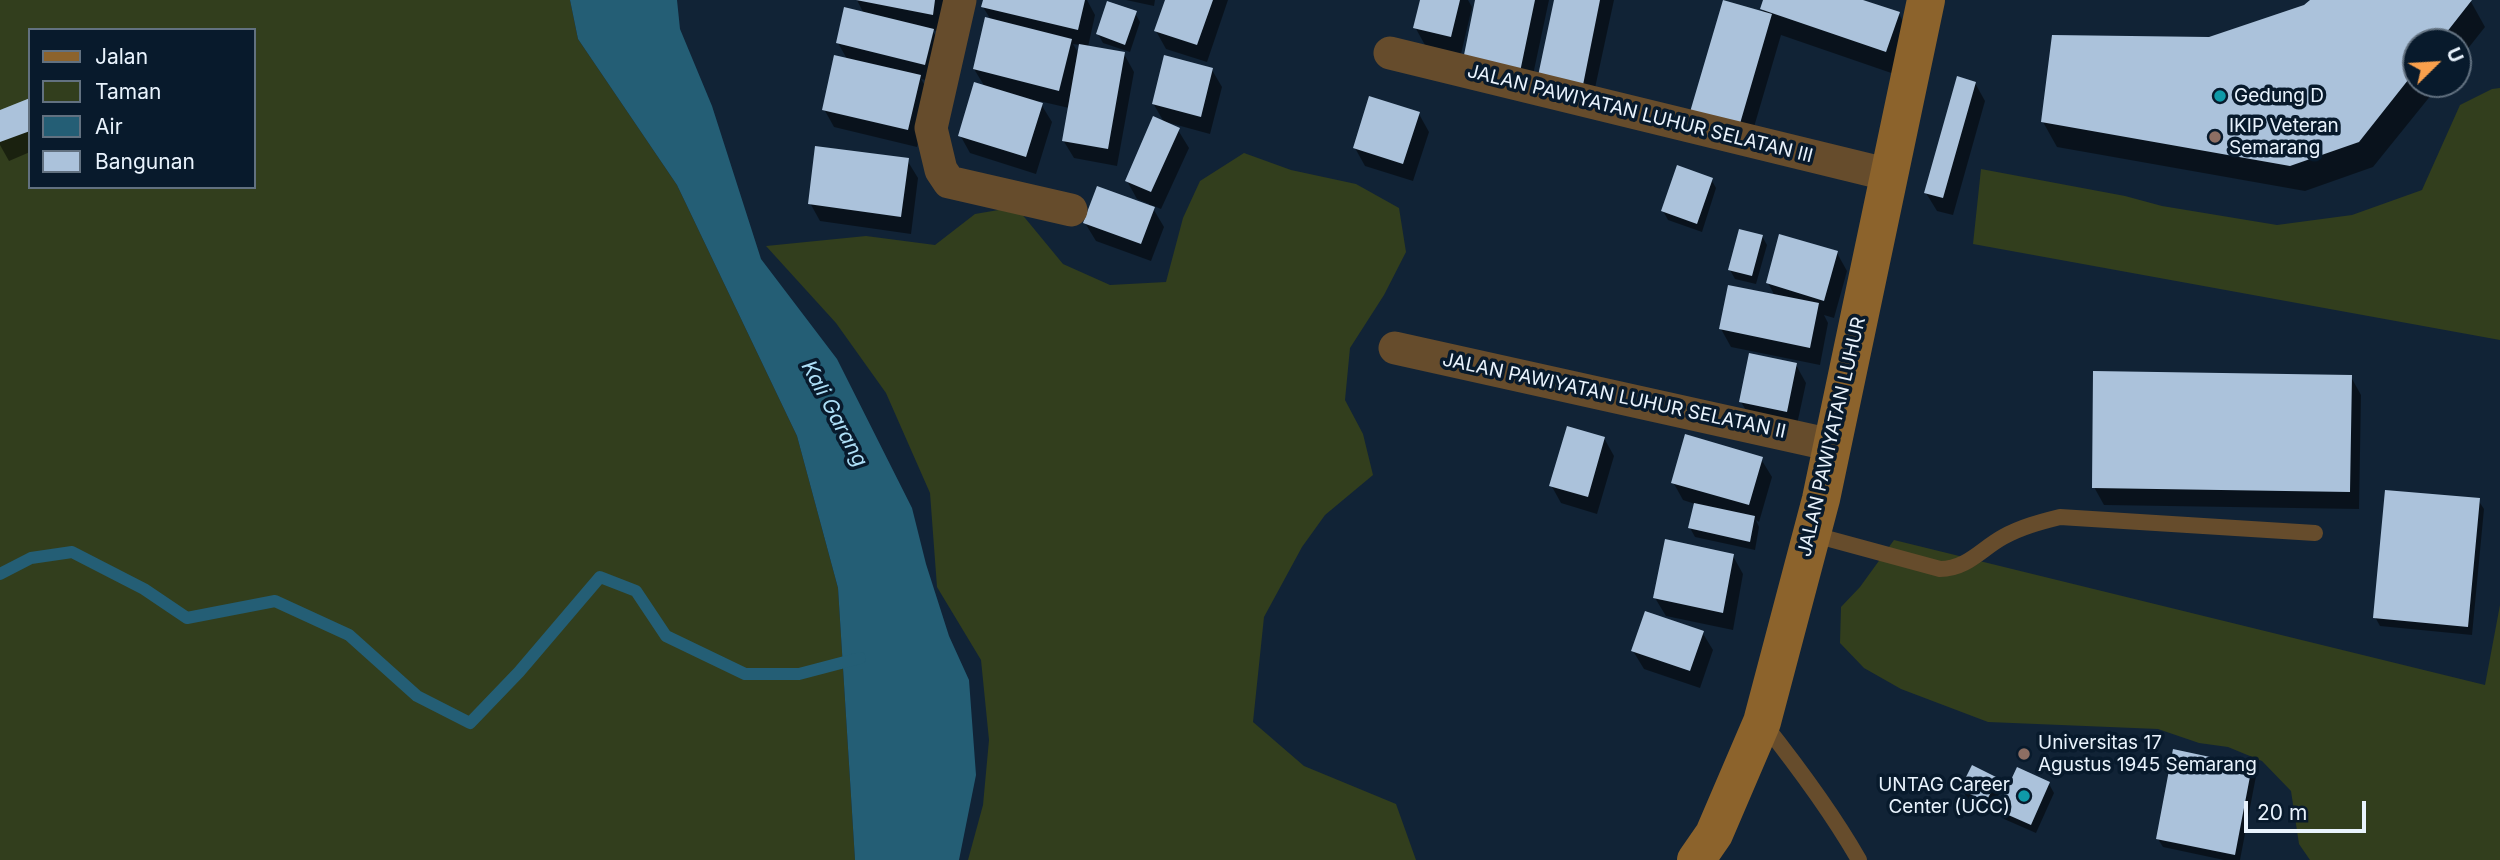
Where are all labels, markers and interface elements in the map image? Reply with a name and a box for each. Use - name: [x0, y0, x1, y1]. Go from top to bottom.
- legend: [28, 28, 256, 189]
- north arrow: [2402, 28, 2472, 98]
- text: Jalan: [95, 44, 148, 69]
- text: U: [2441, 44, 2468, 66]
- street label: JALAN PAWIYATAN LUHUR SELATAN III: [1465, 60, 1815, 168]
- text: Taman: [95, 79, 161, 104]
- place label: Gedung D: [2234, 85, 2324, 107]
- marker: Gedung D: [2212, 88, 2228, 104]
- text: Air: [95, 114, 123, 139]
- place label: IKIP Veteran Semarang: [2229, 115, 2339, 159]
- marker: IKIP Veteran Semarang: [2207, 129, 2223, 145]
- text: Bangunan: [95, 149, 195, 174]
- street label: JALAN PAWIYATAN LUHUR: [1793, 315, 1871, 559]
- street label: JALAN PAWIYATAN LUHUR SELATAN II: [1440, 348, 1788, 444]
- water label: Kali Garang: [796, 357, 872, 471]
- place label: Universitas 17 Agustus 1945 Semarang: [2038, 732, 2257, 776]
- marker: Universitas 17 Agustus 1945 Semarang: [2016, 746, 2032, 762]
- place label: UNTAG Career Center (UCC): [1878, 774, 2010, 818]
- scale bar: [2248, 786, 2370, 830]
- marker: UNTAG Career Center (UCC): [2016, 788, 2032, 804]
- text: 20 m: [2257, 800, 2307, 825]

